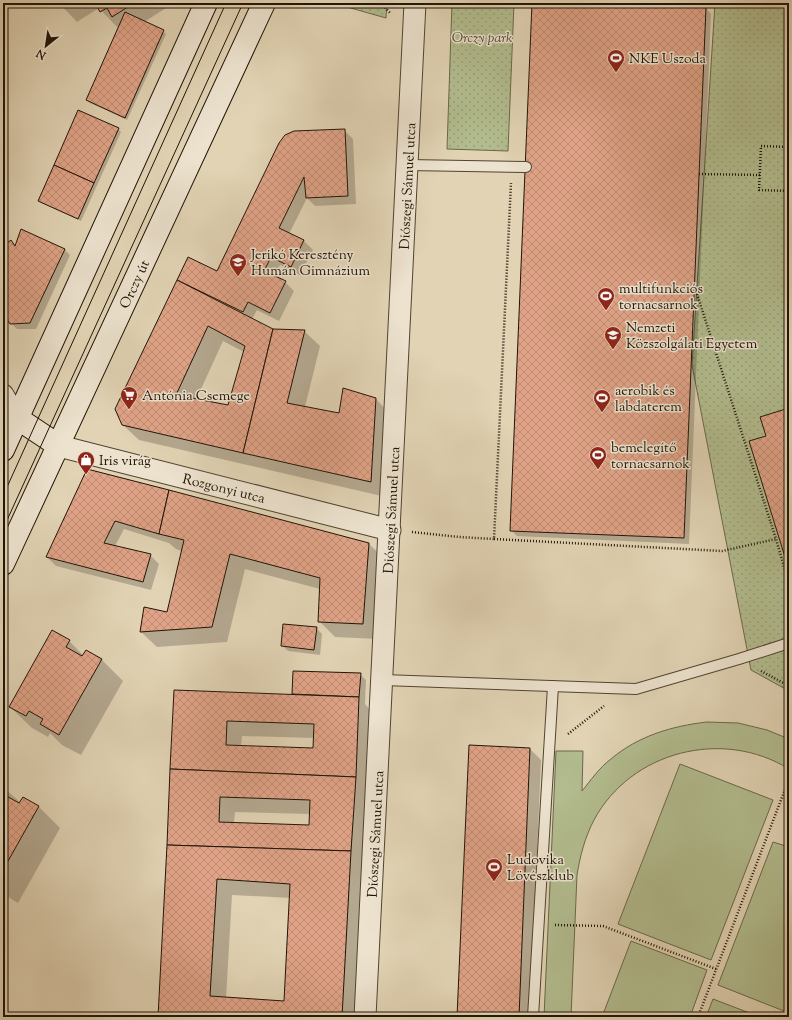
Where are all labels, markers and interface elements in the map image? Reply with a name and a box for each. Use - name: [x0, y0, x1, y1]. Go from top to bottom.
- north arrow: [26, 26, 66, 66]
- park label: Orczy park: [452, 29, 513, 49]
- text: N: [34, 45, 50, 63]
- sports icon: NKE Uszoda: [606, 48, 626, 73]
- place label: NKE Uszoda: [629, 50, 707, 70]
- street label: Diószegi Sámuel utca: [396, 122, 422, 250]
- place label: Jerikó Keresztény Humán Gimnázium: [250, 246, 370, 282]
- school or university icon: Jerikó Keresztény Humán Gimnázium: [228, 252, 248, 277]
- street label: Orczy út: [116, 257, 156, 312]
- place label: multifunkciós tornacsarnok: [619, 280, 703, 316]
- sports icon: multifunkciós tornacsarnok: [596, 286, 616, 311]
- place label: Nemzeti Közszolgálati Egyetem: [626, 319, 758, 355]
- school or university icon: Nemzeti Közszolgálati Egyetem: [603, 325, 623, 350]
- place label: aerobik és labdaterem: [615, 382, 682, 418]
- supermarket icon: Antónia Csemege: [119, 385, 139, 410]
- place label: Antónia Csemege: [142, 387, 250, 407]
- sports icon: aerobik és labdaterem: [592, 388, 612, 413]
- place label: bemelegítő tornacsarnok: [611, 439, 690, 475]
- sports icon: bemelegítő tornacsarnok: [588, 445, 608, 470]
- street label: Diószegi Sámuel utca: [380, 446, 406, 574]
- shop icon: Iris virág: [76, 450, 96, 475]
- place label: Iris virág: [99, 452, 151, 472]
- street label: Rozgonyi utca: [180, 470, 267, 510]
- street label: Diószegi Sámuel utca: [364, 770, 390, 898]
- place label: Ludovika Lövészklub: [507, 851, 574, 887]
- sports icon: Ludovika Lövészklub: [484, 857, 504, 882]

